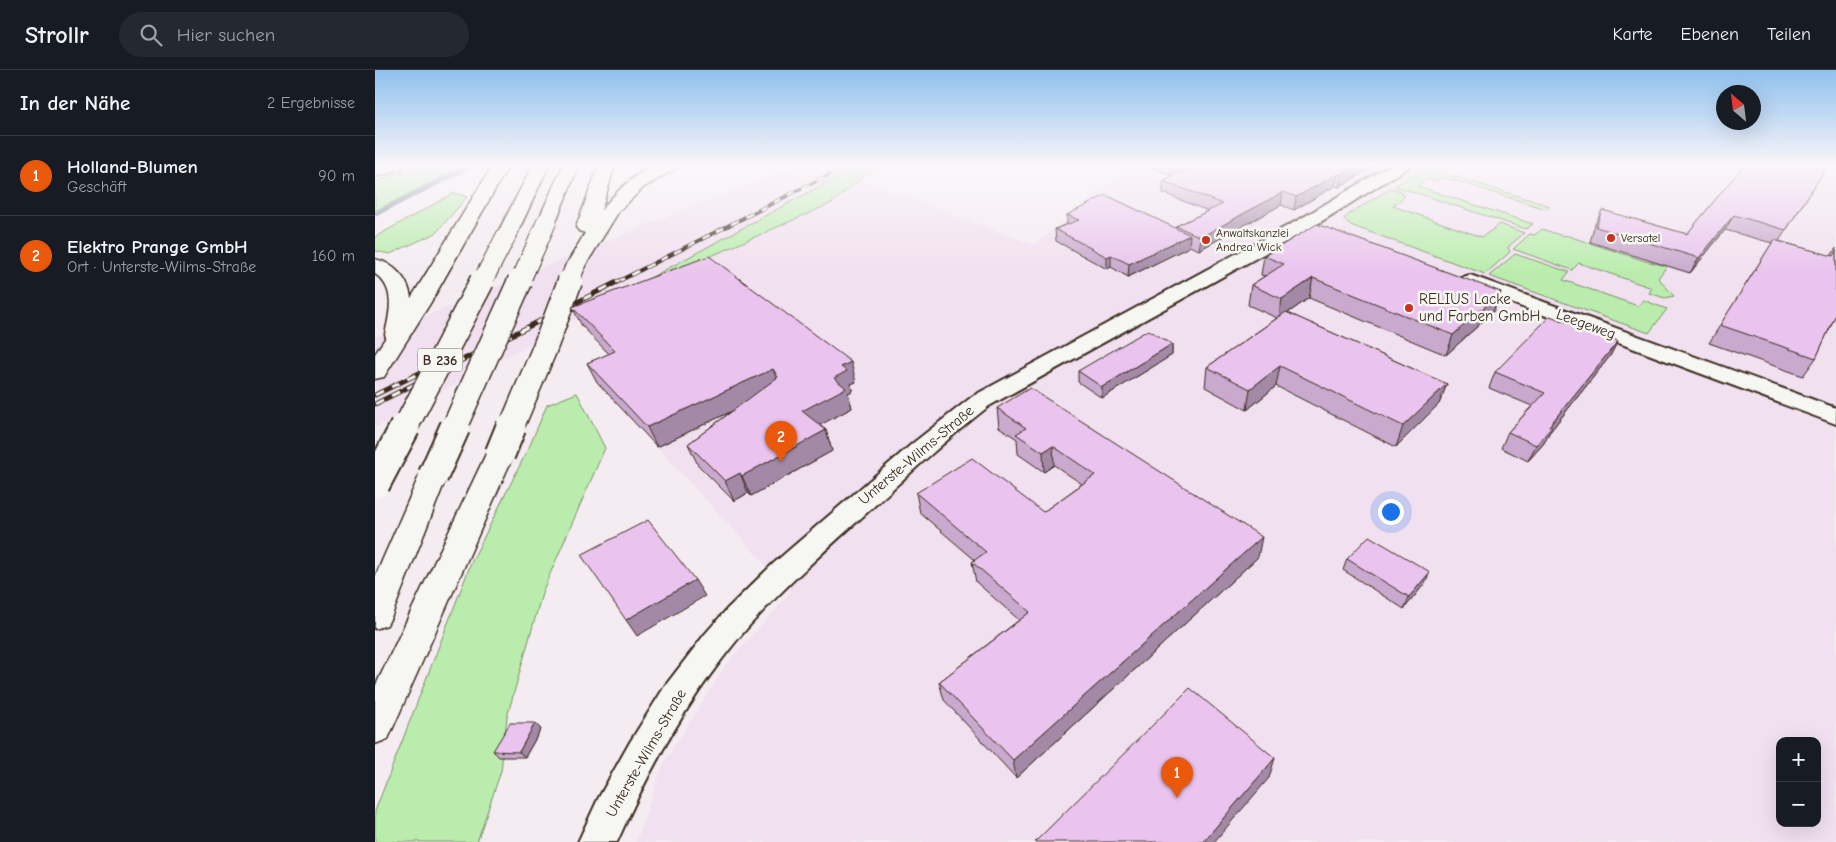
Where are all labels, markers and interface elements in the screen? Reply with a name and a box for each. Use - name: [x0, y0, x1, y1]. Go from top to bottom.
- search box: [119, 12, 469, 57]
- text: Strollr: [25, 21, 89, 49]
- icon: search: [137, 21, 165, 49]
- text: Hier suchen: [177, 24, 275, 46]
- text: Karte: [1612, 24, 1653, 45]
- text: Ebenen: [1681, 24, 1739, 45]
- text: Teilen: [1767, 24, 1811, 45]
- north arrow: [1716, 85, 1761, 130]
- text: In der Nähe: [20, 91, 130, 115]
- text: 2 Ergebnisse: [267, 94, 355, 112]
- text: Holland-Blumen: [67, 156, 198, 178]
- text: 1: [33, 167, 39, 185]
- text: 90 m: [318, 167, 355, 185]
- text: Geschäft: [67, 178, 127, 196]
- place label: Anwaltskanzlei Andrea Wick: [1216, 226, 1289, 254]
- place label: Versatel: [1621, 231, 1660, 245]
- marker: Versatel: [1605, 232, 1617, 244]
- marker: Anwaltskanzlei Andrea Wick: [1200, 234, 1212, 246]
- text: Elektro Prange GmbH: [67, 236, 248, 258]
- text: 2: [32, 247, 40, 265]
- text: 160 m: [312, 247, 355, 265]
- text: Ort · Unterste-Wilms-Straße: [67, 258, 256, 276]
- place label: RELIUS Lacke und Farben GmbH: [1419, 290, 1540, 325]
- marker: RELIUS Lacke und Farben GmbH: [1403, 302, 1415, 314]
- street label: Leegeweg: [1554, 305, 1618, 343]
- road number: B 236: [417, 348, 463, 372]
- street label: Unterste-Wilms-Straße: [855, 401, 978, 508]
- pin: 2: [765, 421, 797, 462]
- your location: [1378, 499, 1404, 525]
- street label: Unterste-Wilms-Straße: [602, 685, 690, 820]
- map controls: [1776, 737, 1821, 827]
- button: +: [1776, 737, 1821, 782]
- pin: 1: [1161, 757, 1193, 798]
- button: −: [1776, 782, 1821, 827]

